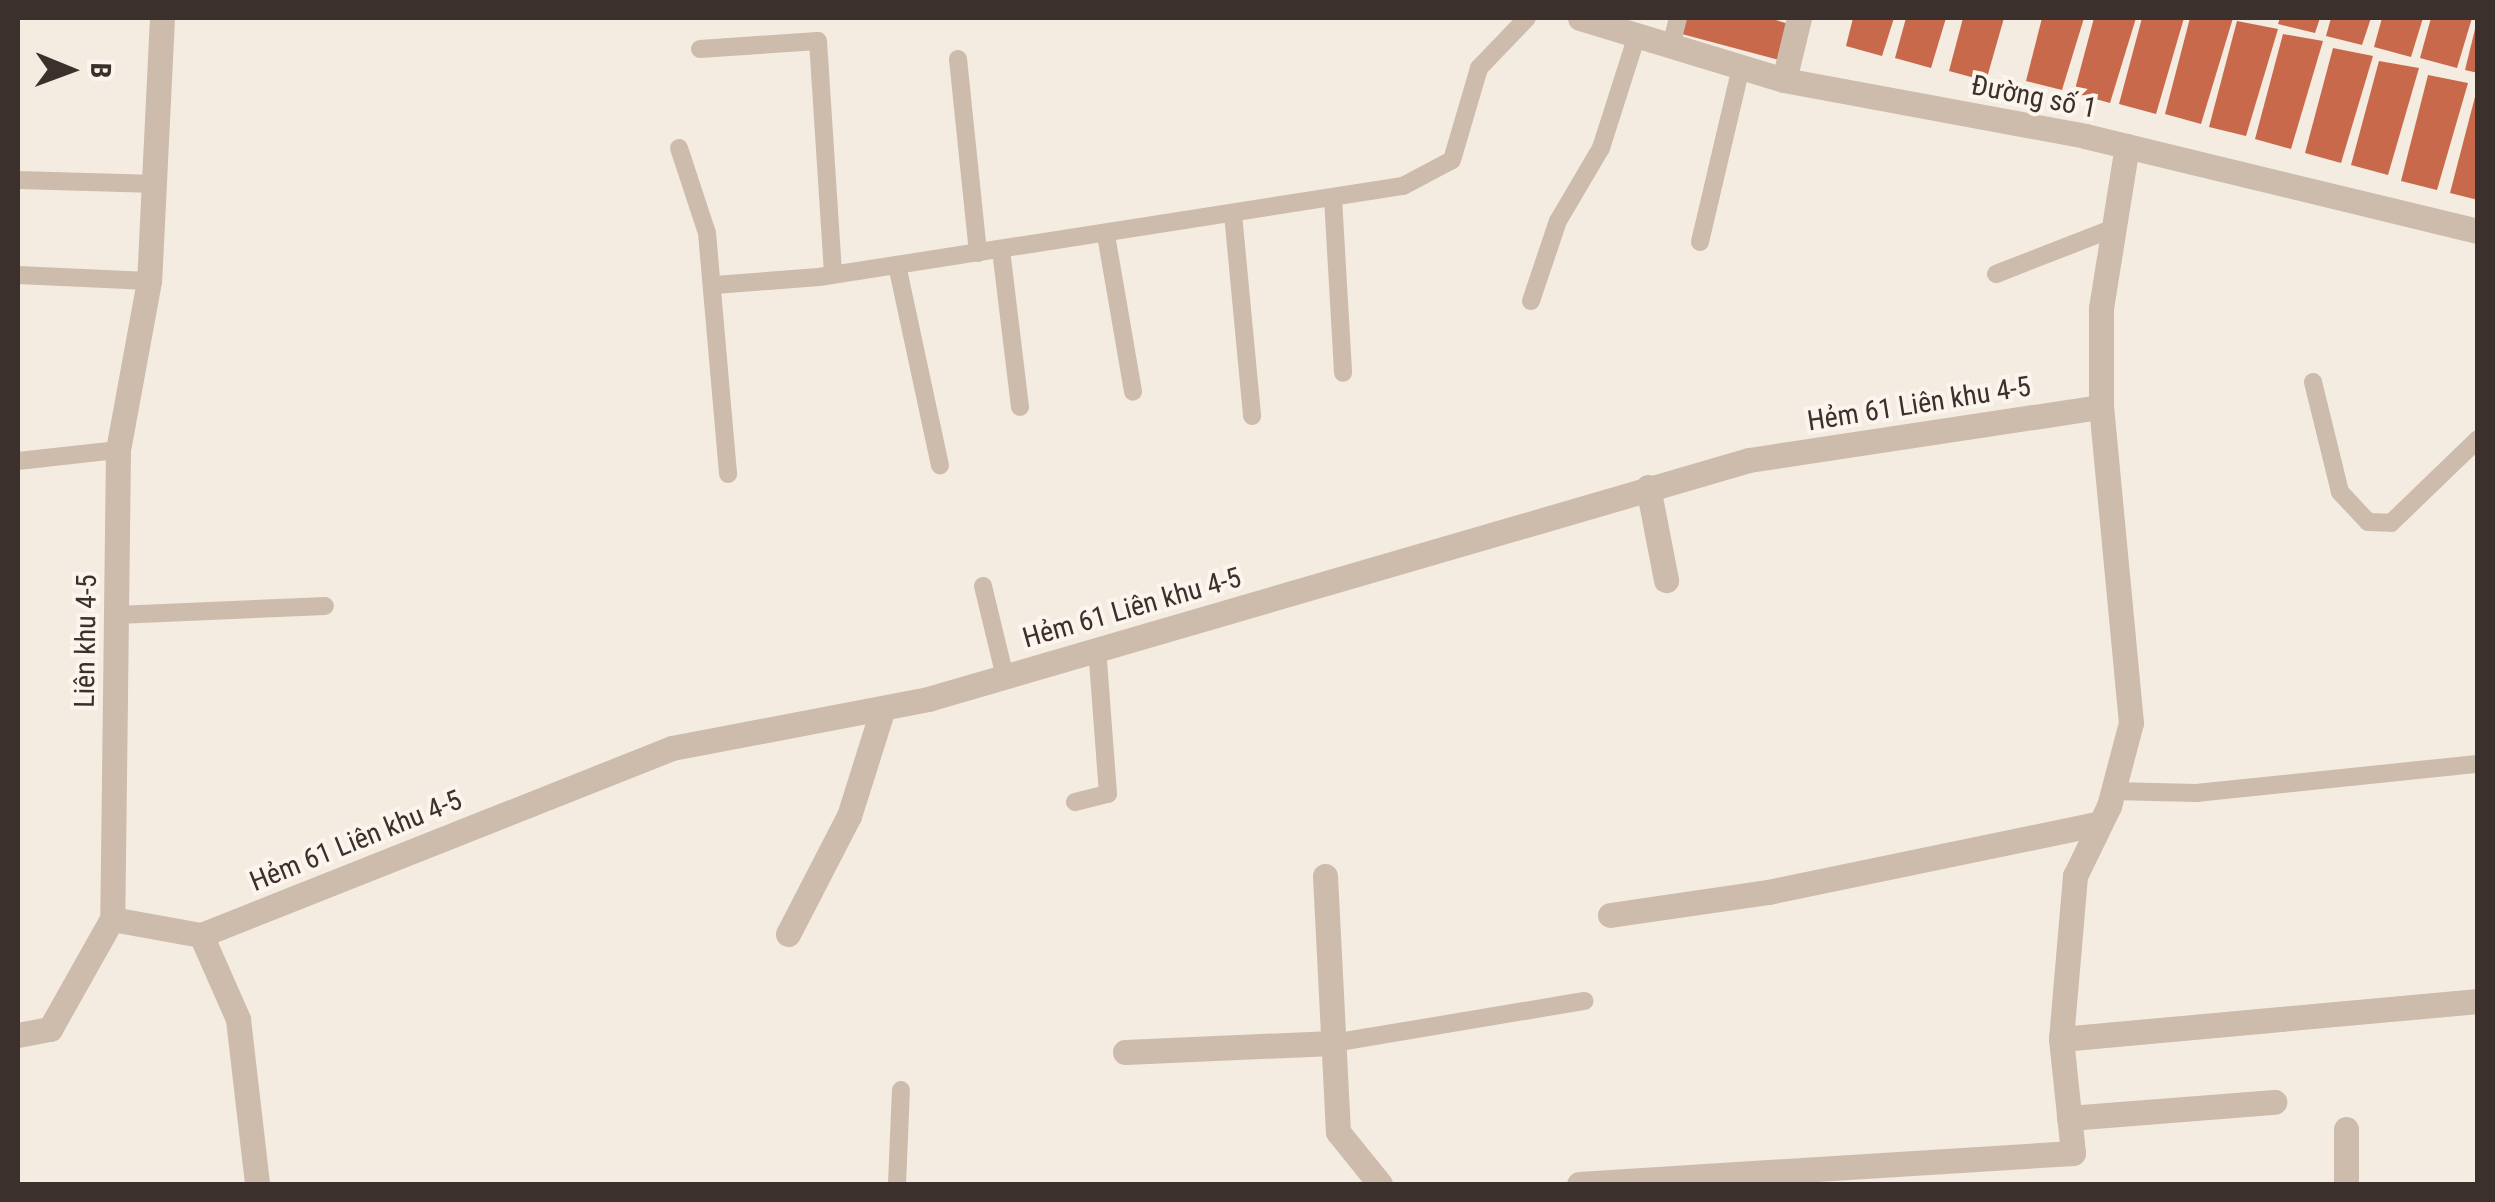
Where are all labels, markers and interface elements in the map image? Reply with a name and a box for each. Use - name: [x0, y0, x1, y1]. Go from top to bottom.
- north arrow: [20, 20, 120, 120]
- text: B: [84, 62, 117, 79]
- street label: Đường số 1: [1969, 68, 2099, 126]
- street label: Hẻm 61 Liên khu 4-5: [1805, 370, 2033, 438]
- street label: Hẻm 61 Liên khu 4-5: [1019, 561, 1245, 655]
- street label: Liên khu 4-5: [68, 574, 104, 708]
- street label: Hẻm 61 Liên khu 4-5: [245, 783, 467, 899]

